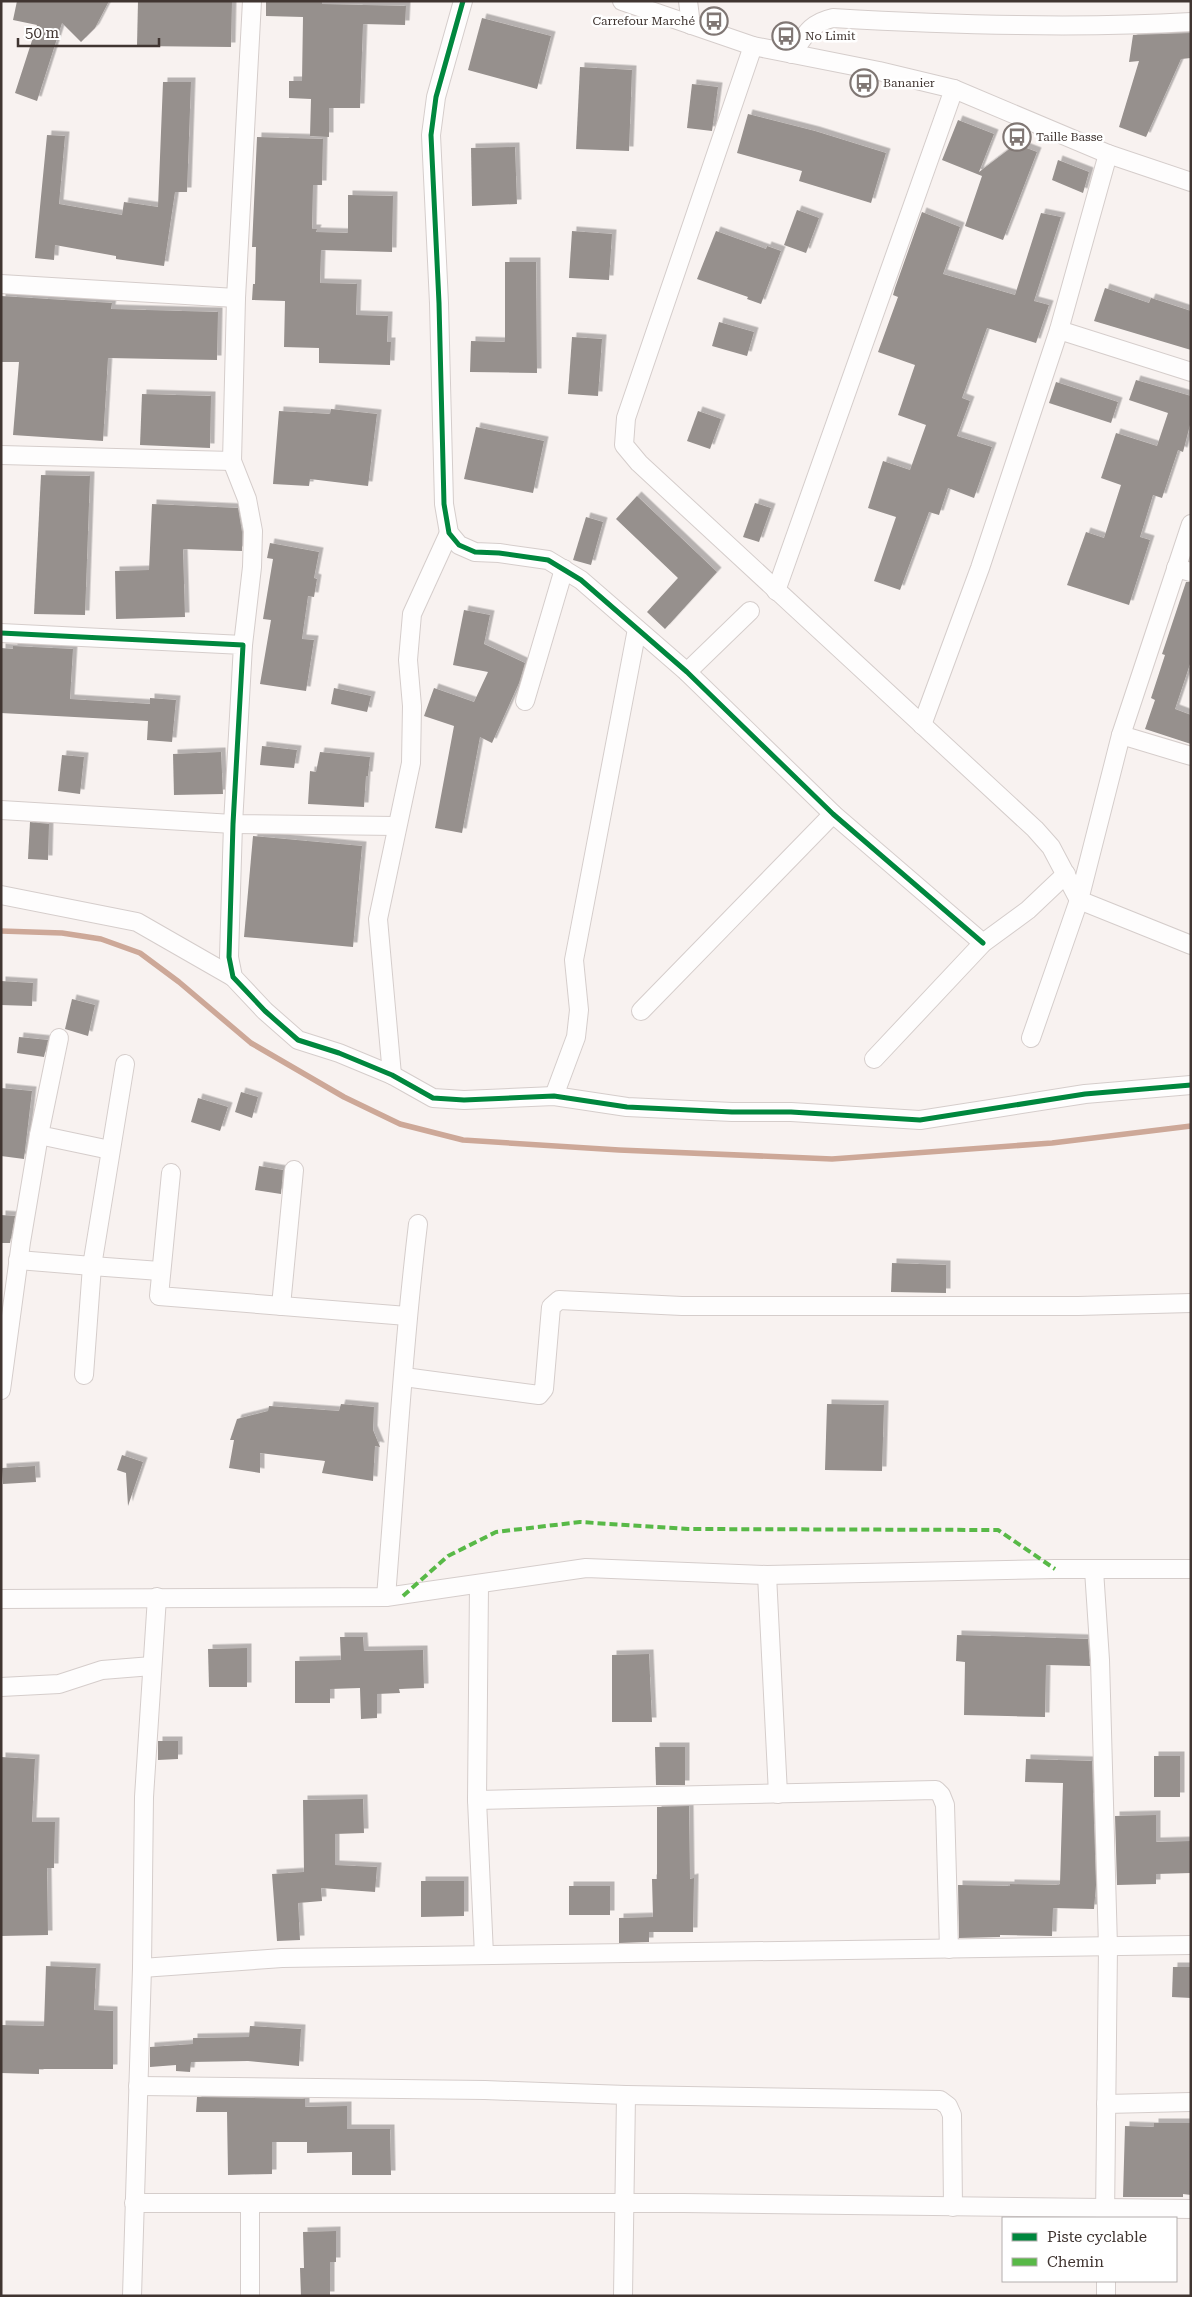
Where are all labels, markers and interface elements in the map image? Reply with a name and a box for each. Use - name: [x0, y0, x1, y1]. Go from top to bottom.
- bus stop icon: Carrefour Marché: [699, 6, 729, 36]
- place label: Carrefour Marché: [592, 14, 695, 28]
- scale bar: [18, 15, 159, 47]
- bus stop icon: No Limit: [771, 21, 801, 51]
- text: 50 m: [25, 24, 60, 42]
- place label: No Limit: [805, 29, 856, 43]
- bus stop icon: Bananier: [849, 68, 879, 98]
- place label: Bananier: [883, 76, 935, 90]
- bus stop icon: Taille Basse: [1002, 122, 1032, 152]
- place label: Taille Basse: [1036, 130, 1103, 144]
- legend: [1002, 2217, 1177, 2282]
- text: Piste cyclable: [1047, 2228, 1147, 2246]
- text: Chemin: [1047, 2253, 1104, 2271]

